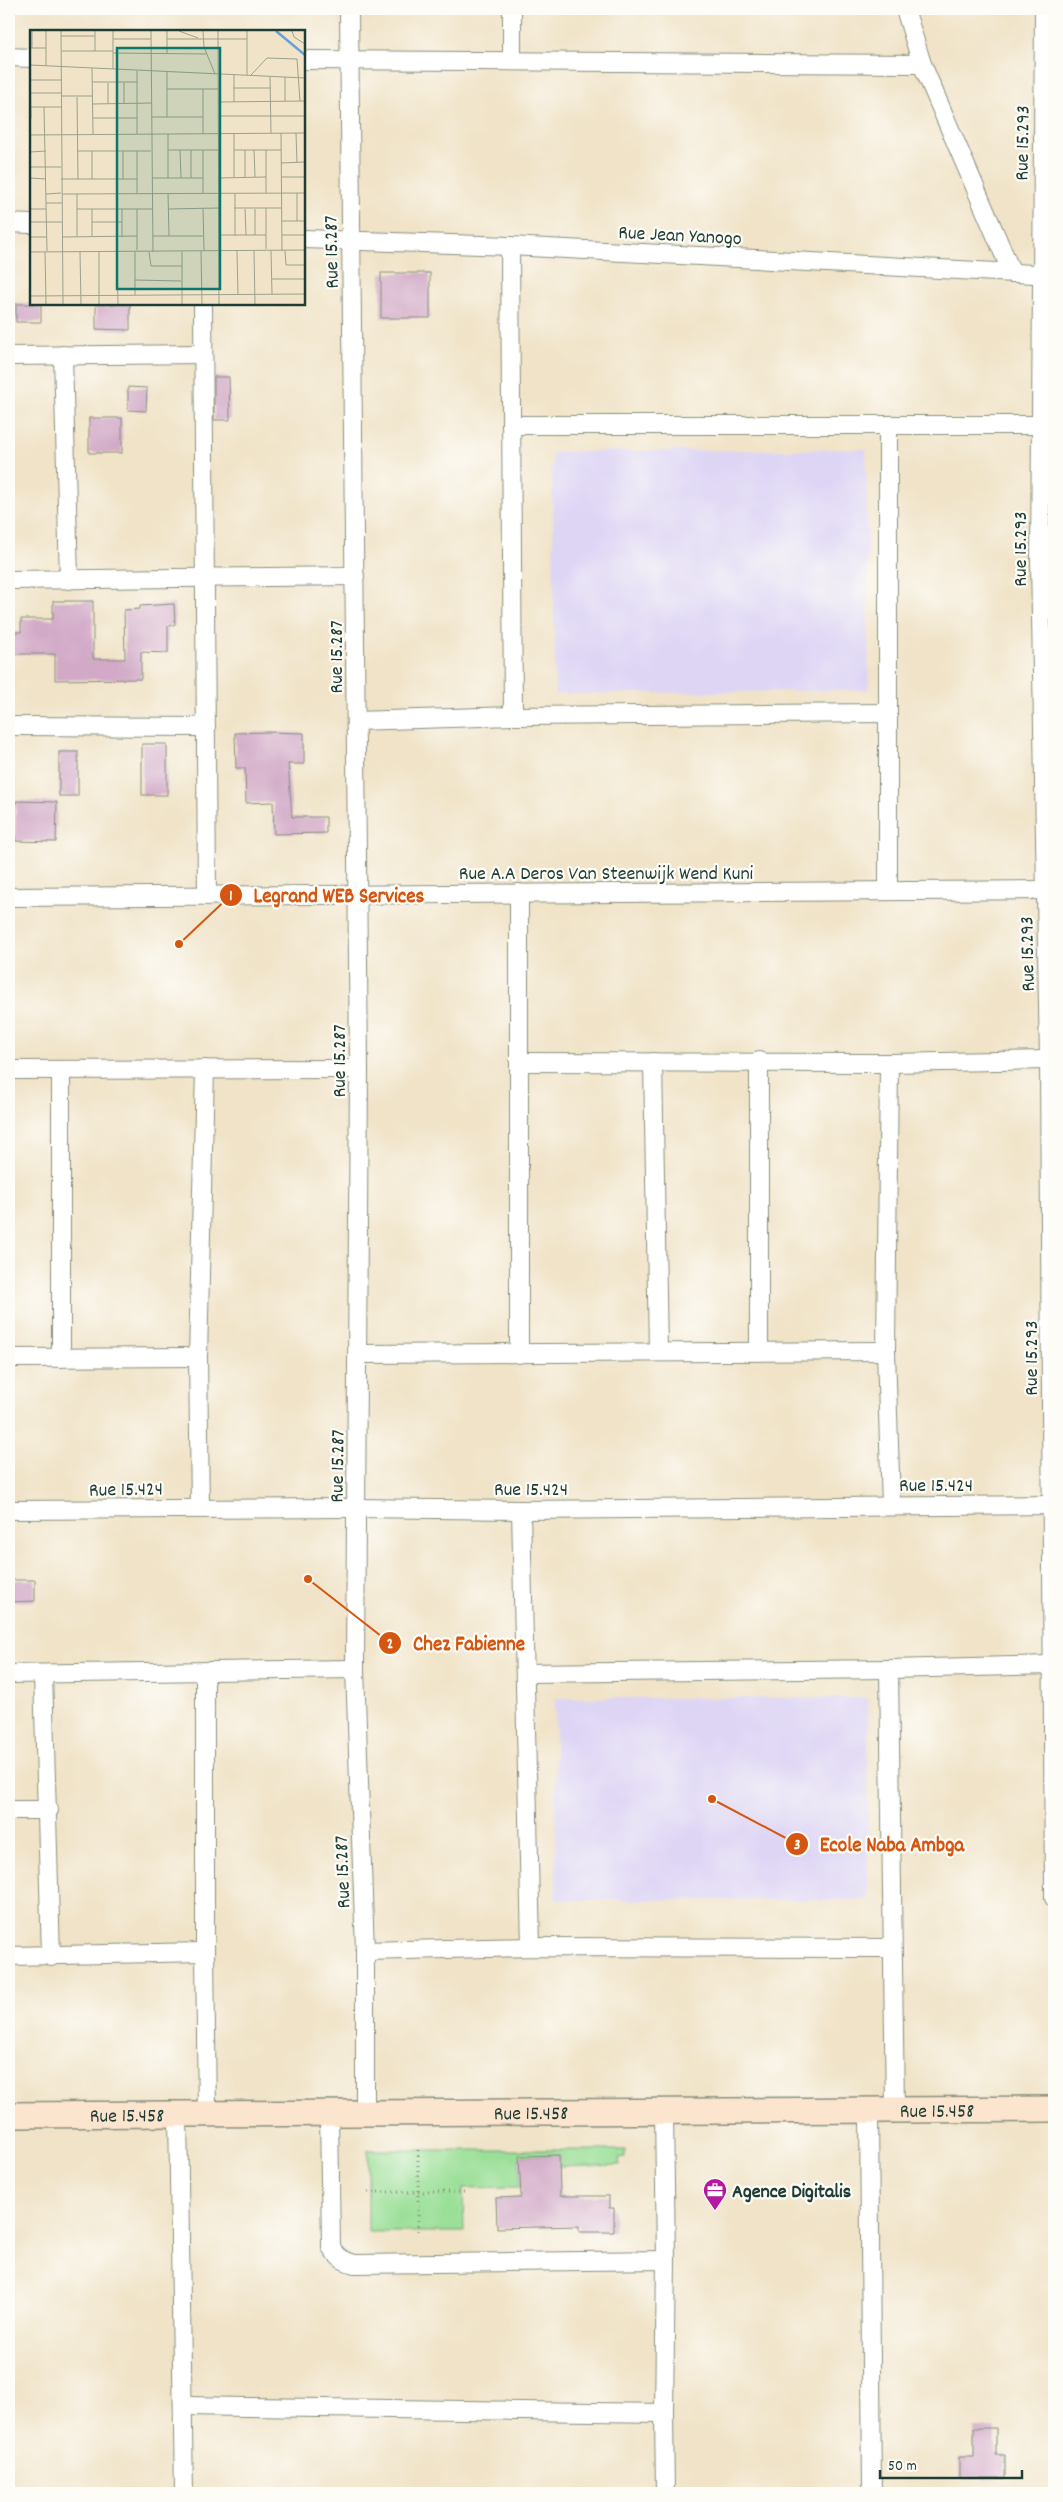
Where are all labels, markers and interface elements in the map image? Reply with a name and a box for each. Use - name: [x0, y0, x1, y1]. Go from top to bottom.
- inset map: [30, 30, 305, 305]
- street label: Rue 15.293: [1009, 105, 1039, 181]
- street label: Rue 15.287: [318, 215, 348, 289]
- street label: Rue Jean Yanogo: [617, 220, 742, 254]
- street label: Rue 15.293: [1008, 511, 1036, 587]
- street label: Rue 15.287: [324, 620, 352, 694]
- street label: Rue A.A Deros Van Steenwijk Wend Kuni: [459, 861, 754, 889]
- callout: Legrand WEB Services: [219, 877, 435, 913]
- text: Legrand WEB Services: [254, 883, 425, 913]
- text: 1: [229, 886, 233, 908]
- street label: Rue 15.293: [1014, 916, 1044, 992]
- street label: Rue 15.287: [327, 1024, 355, 1098]
- street label: Rue 15.293: [1019, 1320, 1047, 1396]
- street label: Rue 15.287: [324, 1429, 354, 1503]
- street label: Rue 15.424: [899, 1473, 973, 1501]
- street label: Rue 15.424: [89, 1476, 163, 1506]
- street label: Rue 15.424: [494, 1477, 568, 1505]
- callout: Chez Fabienne: [378, 1625, 535, 1661]
- text: Chez Fabienne: [413, 1631, 525, 1661]
- text: 2: [387, 1634, 393, 1656]
- callout: Ecole Naba Ambga: [785, 1826, 974, 1862]
- text: Ecole Naba Ambga: [820, 1832, 965, 1862]
- street label: Rue 15.287: [329, 1835, 359, 1909]
- text: 3: [794, 1835, 801, 1857]
- street label: Rue 15.458: [900, 2098, 974, 2127]
- street label: Rue 15.458: [494, 2101, 568, 2129]
- street label: Rue 15.458: [90, 2103, 164, 2132]
- office icon: Agence Digitalis: [702, 2177, 728, 2211]
- place label: Agence Digitalis: [732, 2179, 851, 2207]
- scale bar: [880, 2447, 1023, 2479]
- text: 50 m: [888, 2456, 917, 2478]

